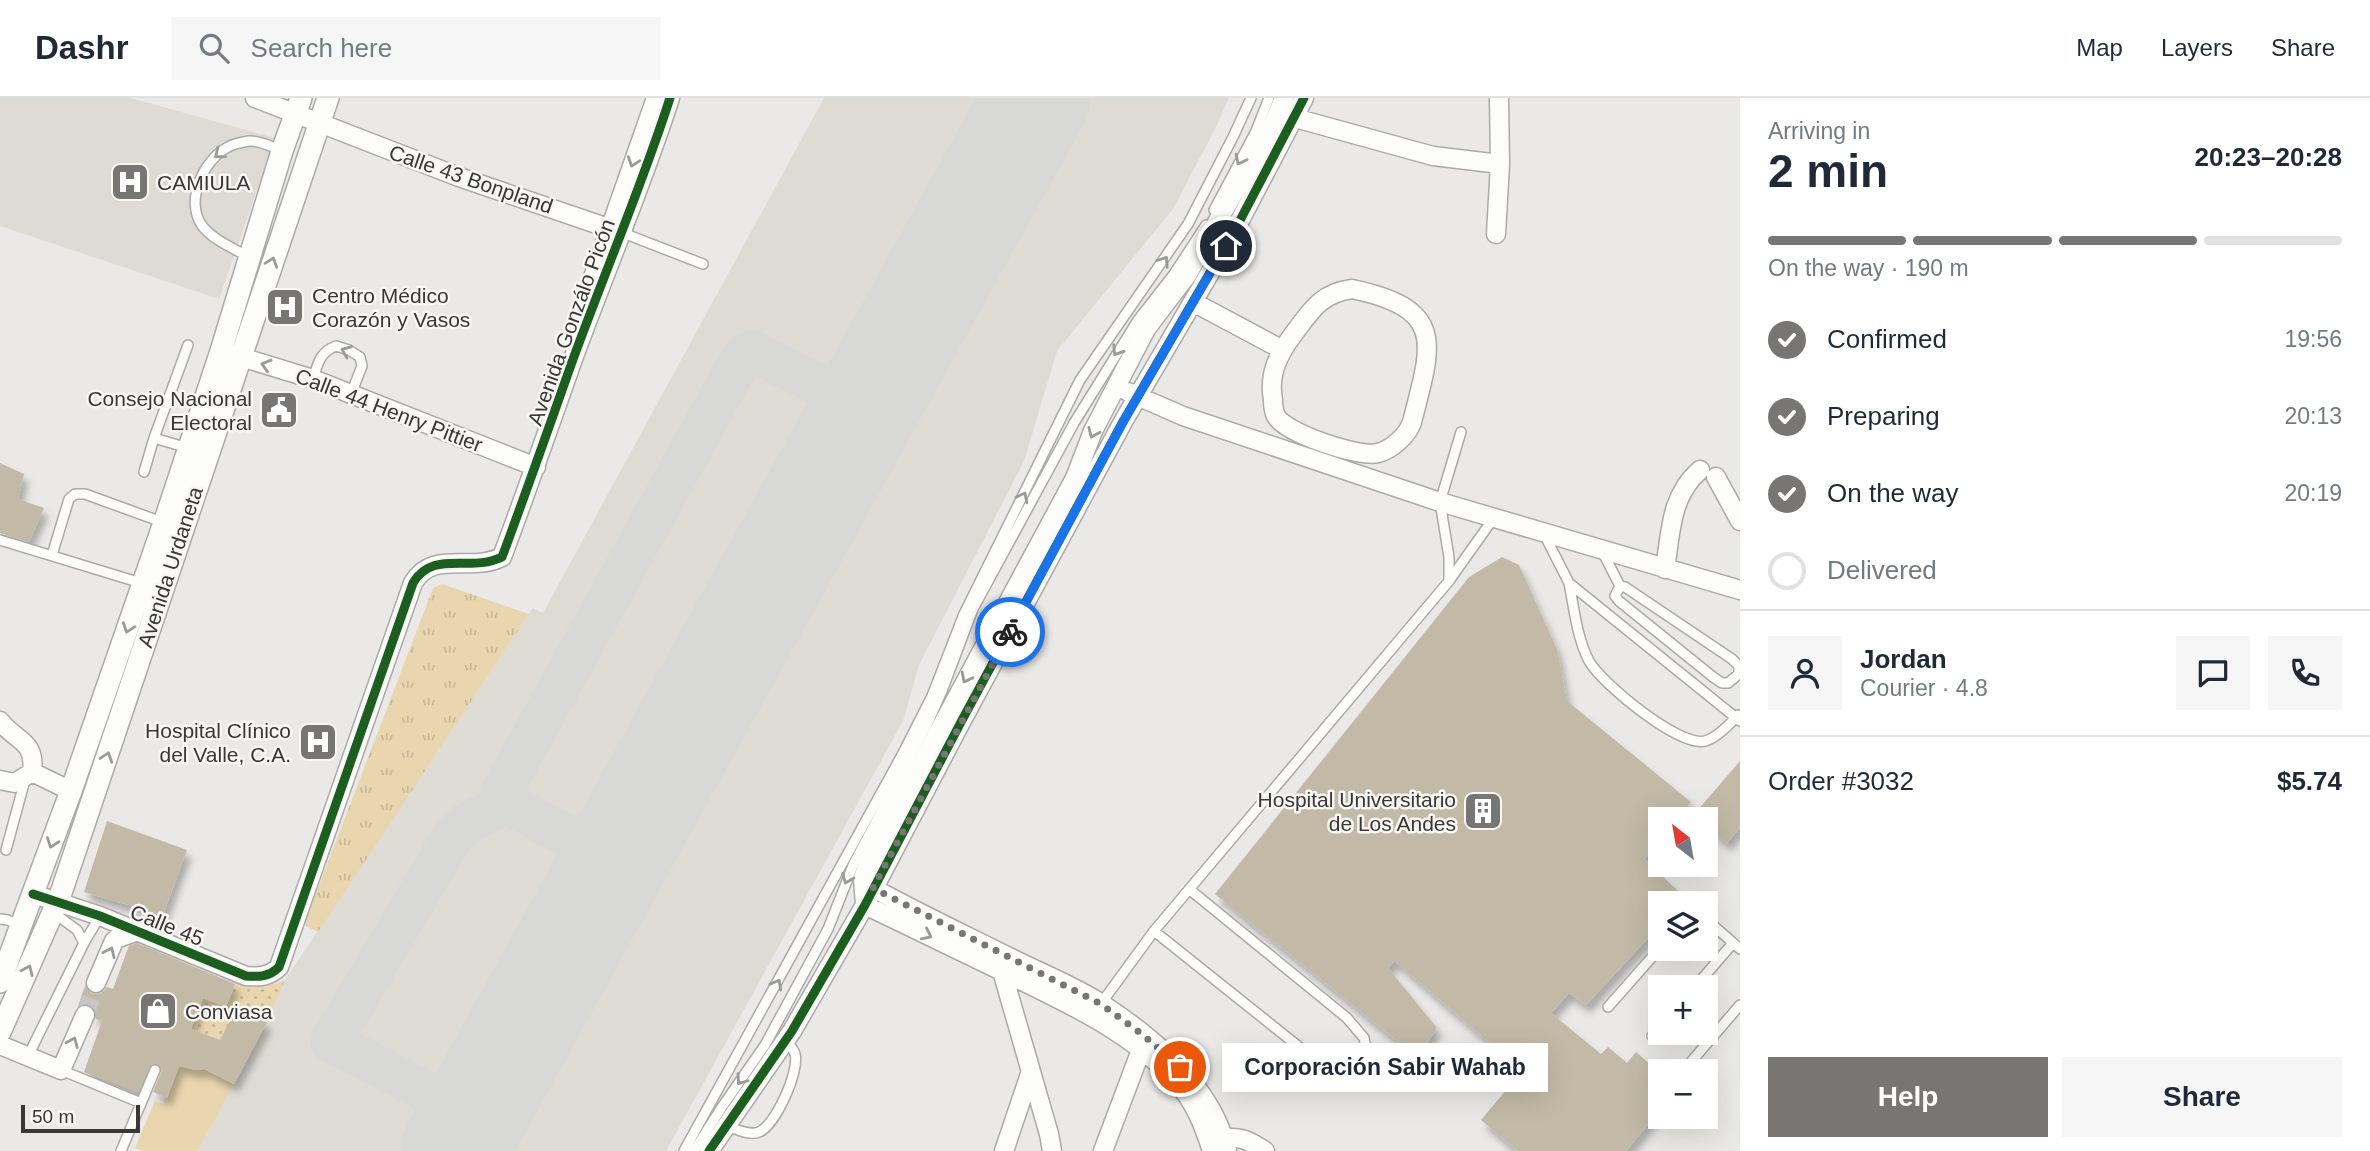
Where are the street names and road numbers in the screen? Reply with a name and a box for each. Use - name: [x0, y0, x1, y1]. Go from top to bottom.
- street label: Calle 43 Bonpland: [386, 140, 556, 218]
- street label: Avenida Gonzálo Picón: [523, 216, 619, 428]
- street label: Calle 44 Henry Pittier: [292, 364, 486, 456]
- street label: Avenida Urdaneta: [133, 483, 207, 650]
- street label: Calle 45: [127, 900, 207, 950]

